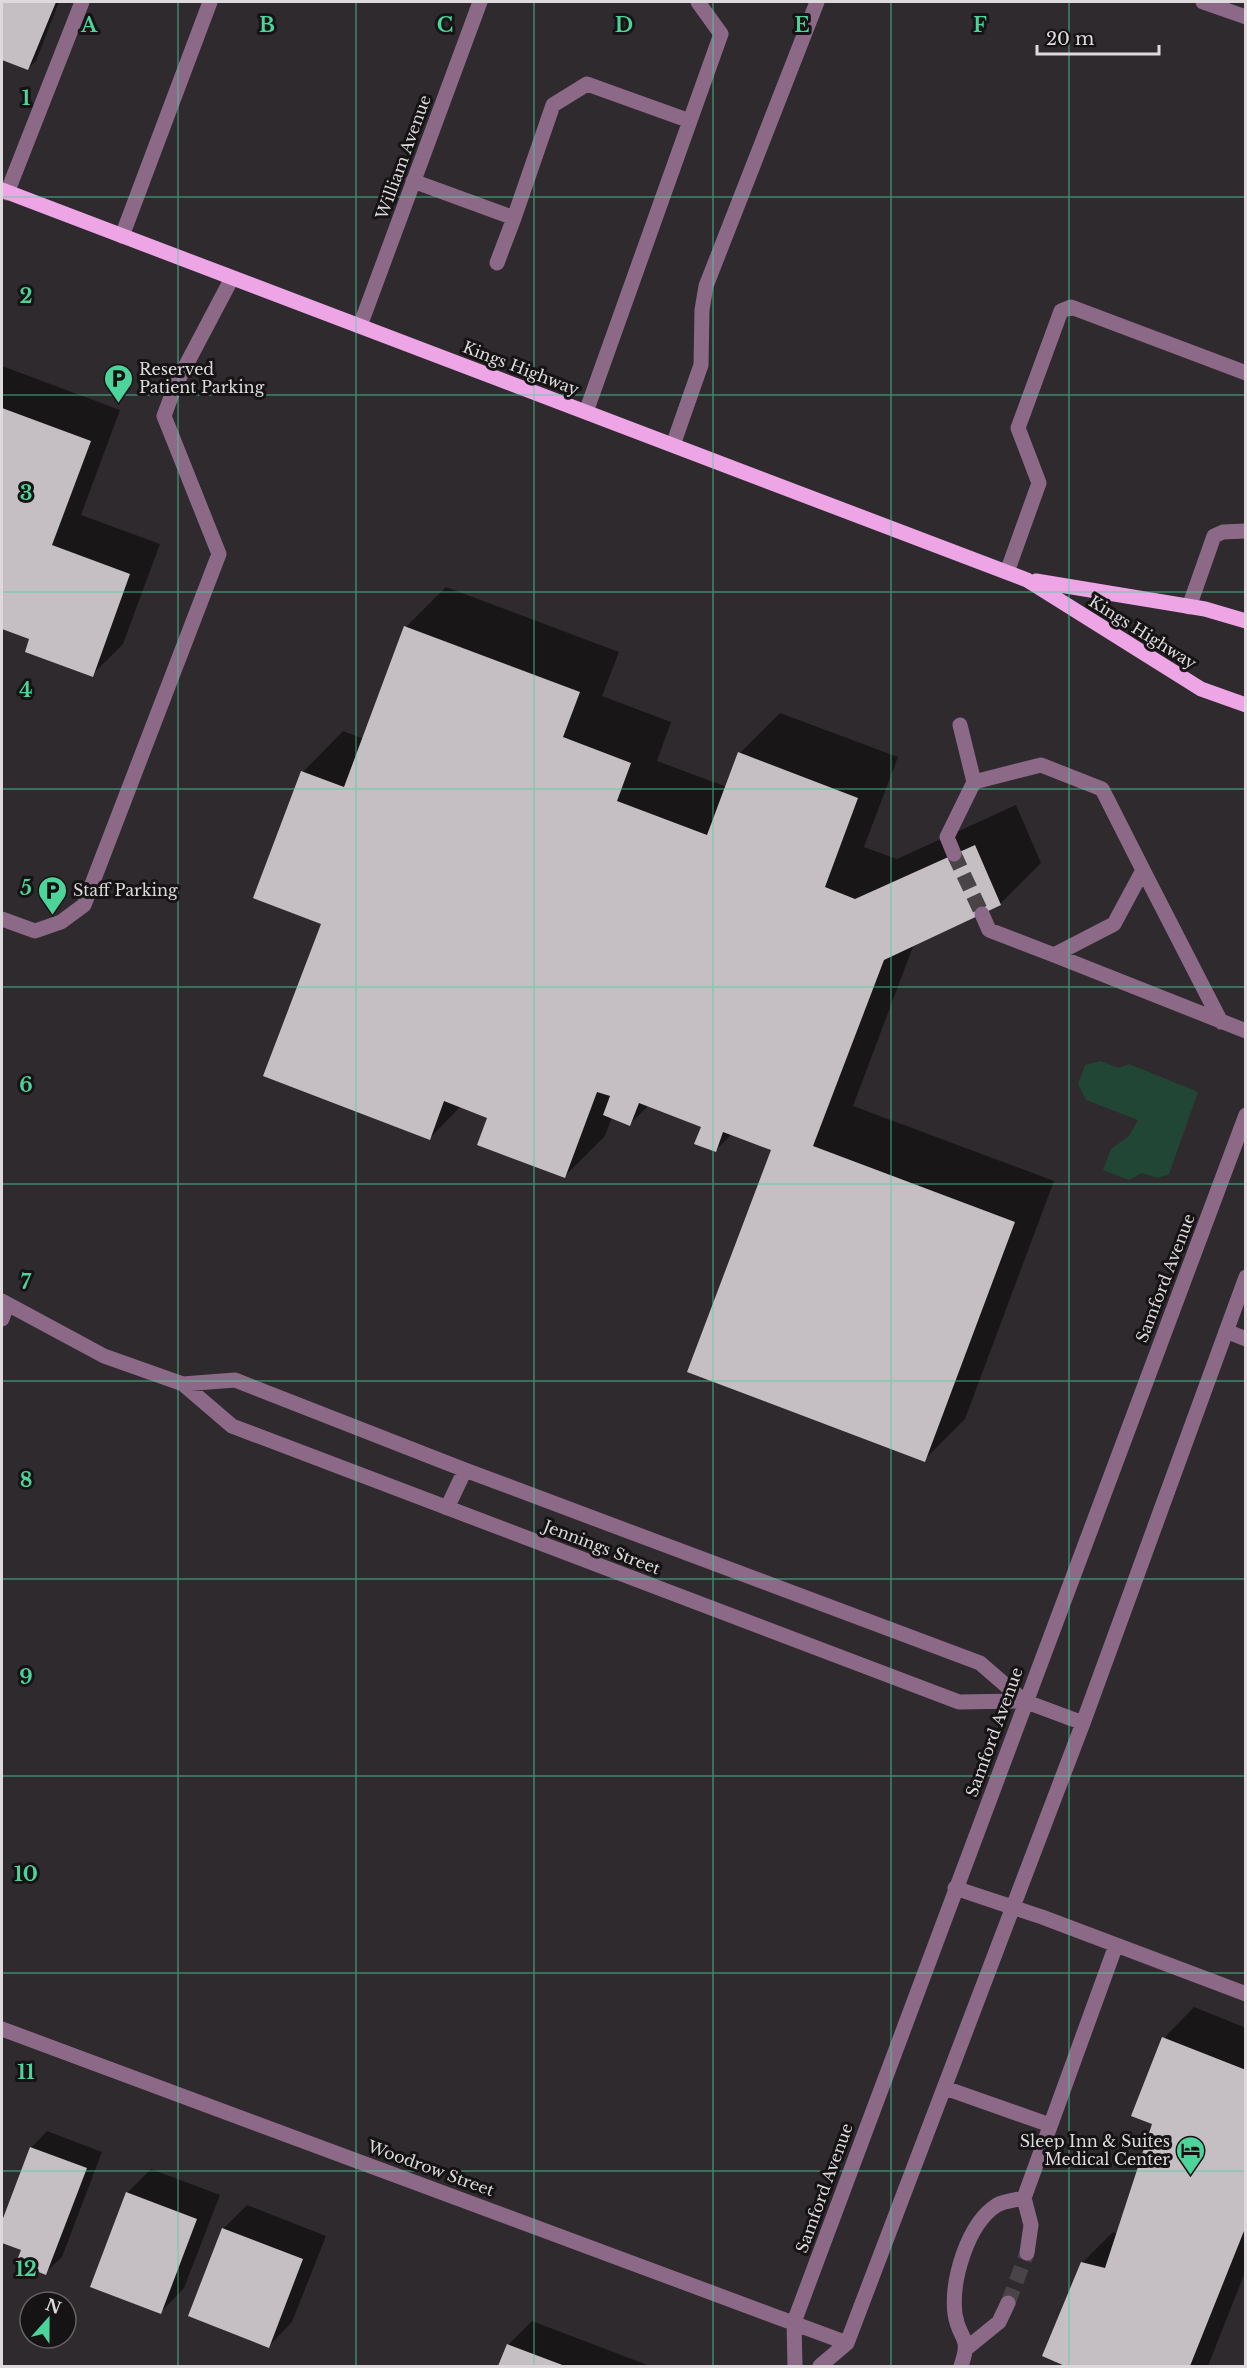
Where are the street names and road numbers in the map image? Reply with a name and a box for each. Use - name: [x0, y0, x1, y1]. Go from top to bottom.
- street label: William Avenue: [371, 92, 435, 223]
- street label: Kings Highway: [460, 337, 583, 400]
- street label: Kings Highway: [1085, 591, 1201, 674]
- street label: Samford Avenue: [1131, 1211, 1199, 1345]
- street label: Jennings Street: [539, 1515, 663, 1578]
- street label: Samford Avenue: [961, 1665, 1027, 1799]
- street label: Samford Avenue: [791, 2121, 857, 2255]
- street label: Woodrow Street: [364, 2136, 497, 2200]

